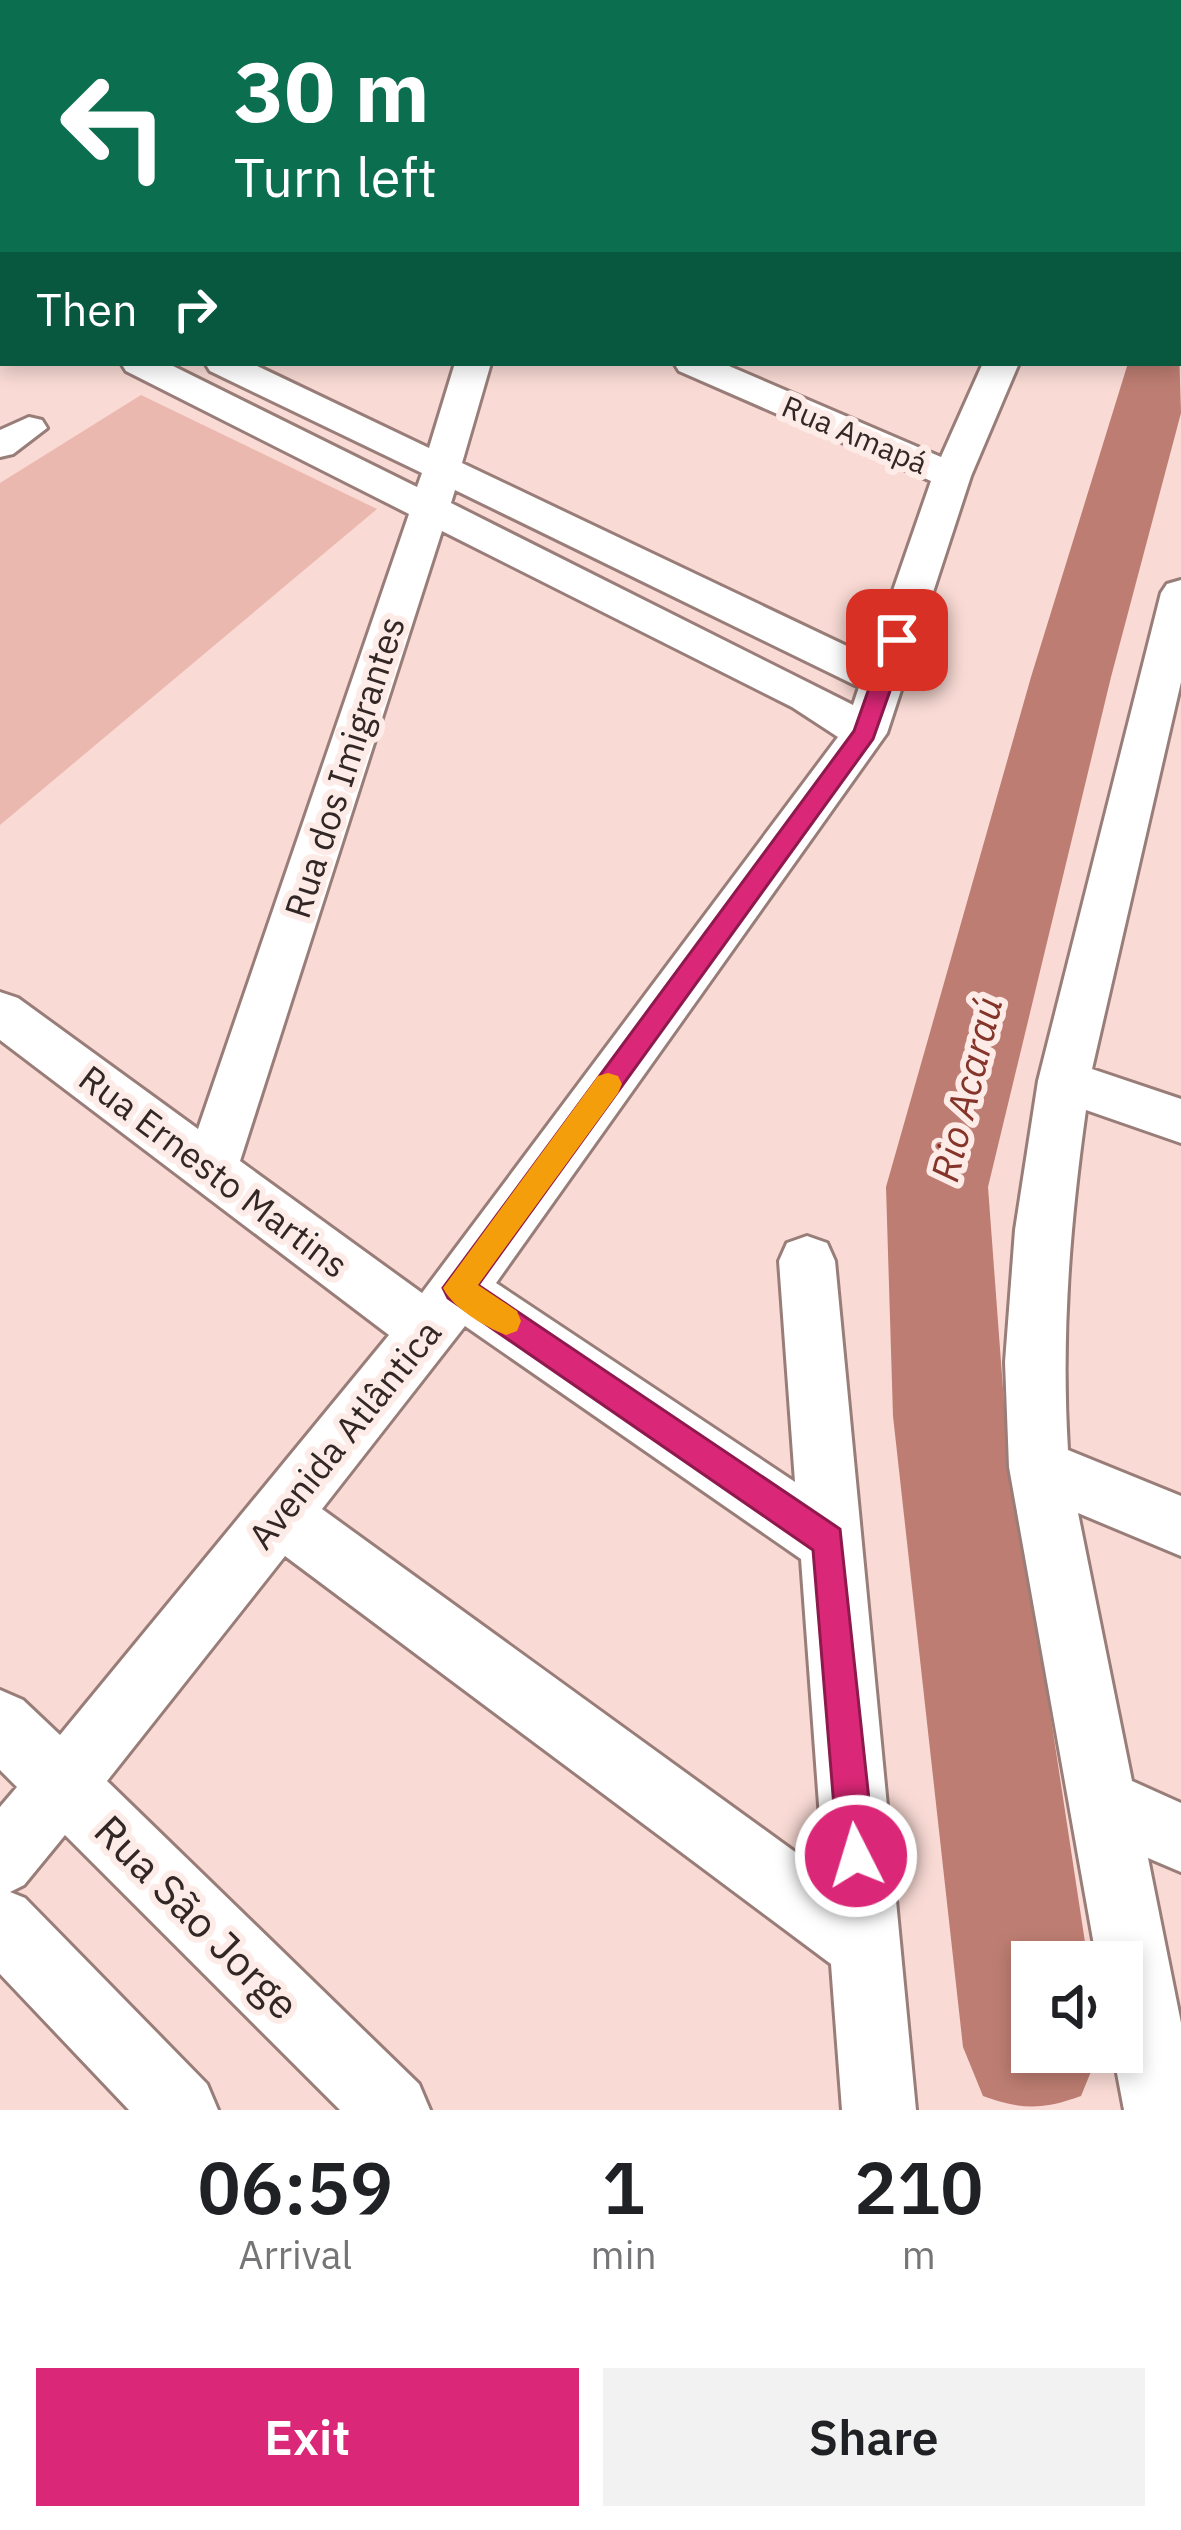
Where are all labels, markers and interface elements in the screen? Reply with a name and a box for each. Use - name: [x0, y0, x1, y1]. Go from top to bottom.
- text: 30 m: [234, 36, 430, 145]
- icon: left: [36, 48, 192, 204]
- text: Turn left: [234, 142, 437, 212]
- icon: right: [162, 276, 228, 342]
- text: Then: [36, 280, 138, 338]
- street label: Rua Amapá: [776, 386, 934, 482]
- pin: [846, 589, 948, 691]
- icon: arrive: [864, 607, 930, 673]
- street label: Rua dos Imigrantes: [273, 610, 415, 924]
- water label: Rio Acaraú: [918, 991, 1014, 1187]
- street label: Rua Ernesto Martins: [70, 1054, 358, 1288]
- street label: Avenida Atlântica: [237, 1310, 451, 1558]
- position arrow: [793, 1793, 919, 1919]
- street label: Rua São Jorge: [83, 1803, 311, 2031]
- map controls: [1011, 1941, 1143, 2073]
- button: sound: [1011, 1941, 1143, 2073]
- text: 06:59: [197, 2140, 393, 2234]
- text: 1: [602, 2140, 645, 2234]
- text: 210: [854, 2140, 984, 2234]
- text: Arrival: [238, 2229, 352, 2280]
- text: min: [591, 2229, 657, 2280]
- text: m: [902, 2229, 936, 2280]
- button: Exit: [36, 2368, 579, 2506]
- button: Share: [603, 2368, 1145, 2506]

